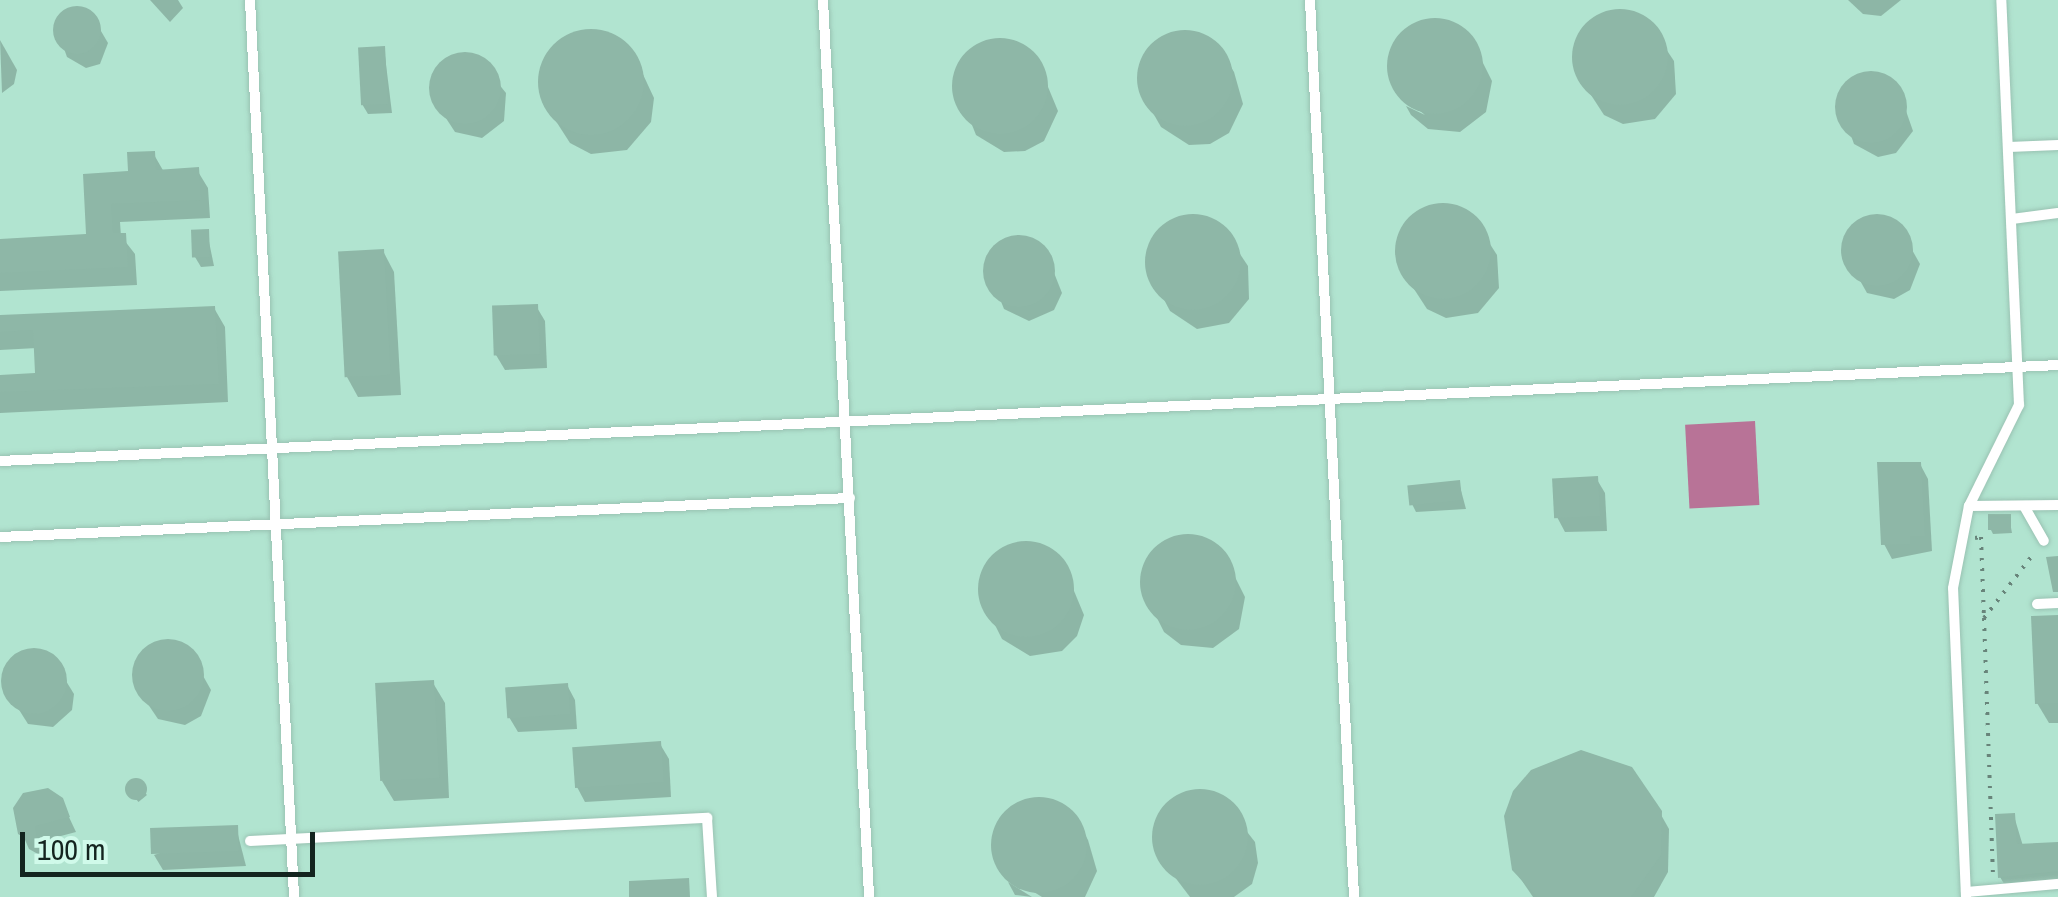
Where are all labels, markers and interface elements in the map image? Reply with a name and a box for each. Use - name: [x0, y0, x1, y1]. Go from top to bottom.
- scale bar: [25, 812, 320, 874]
- text: 100 m: [37, 829, 105, 869]

